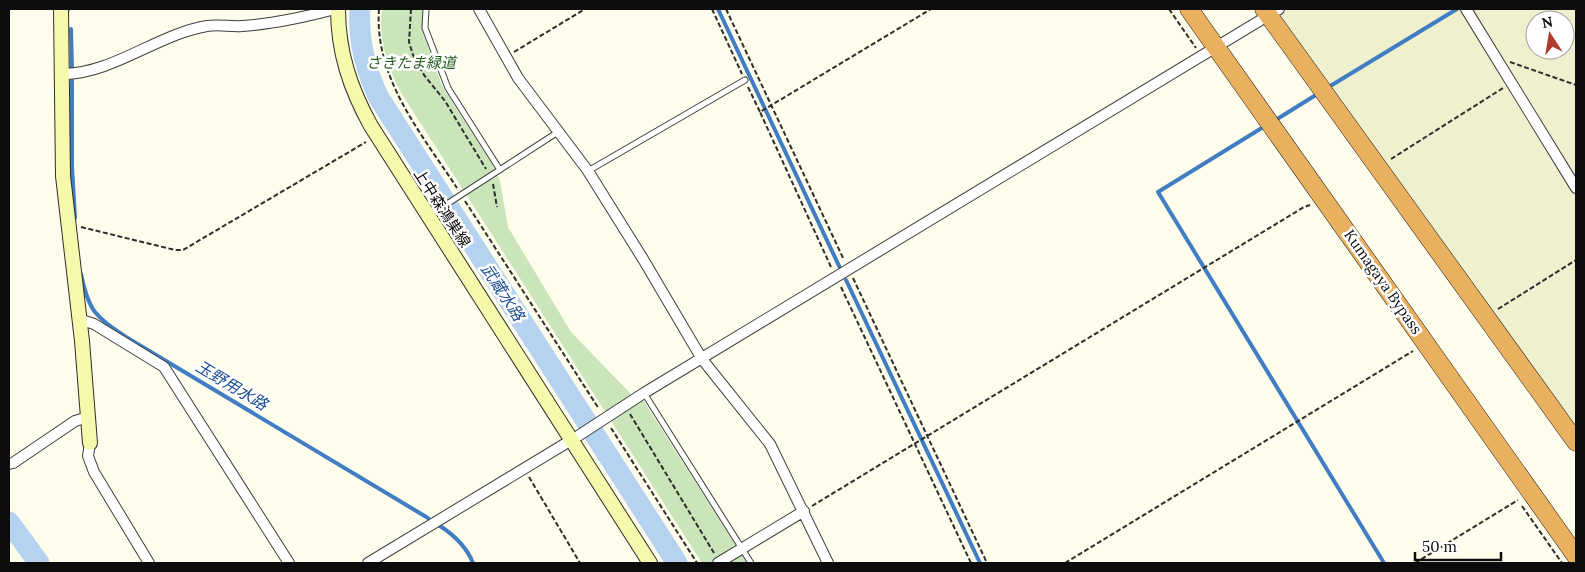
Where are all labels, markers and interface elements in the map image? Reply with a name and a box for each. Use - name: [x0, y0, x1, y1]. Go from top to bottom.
- north arrow: [1525, 10, 1575, 60]
- text: N: [1540, 12, 1555, 32]
- park label: さきたま緑道: [366, 53, 458, 72]
- street label: 上中森鴻巣線: [410, 165, 475, 251]
- street label: Kumagaya Bypass: [1340, 226, 1427, 338]
- water label: 武蔵水路: [477, 260, 530, 326]
- water label: 玉野用水路: [193, 356, 273, 415]
- scale bar: [1415, 530, 1501, 562]
- text: 50 m: [1422, 537, 1457, 556]

